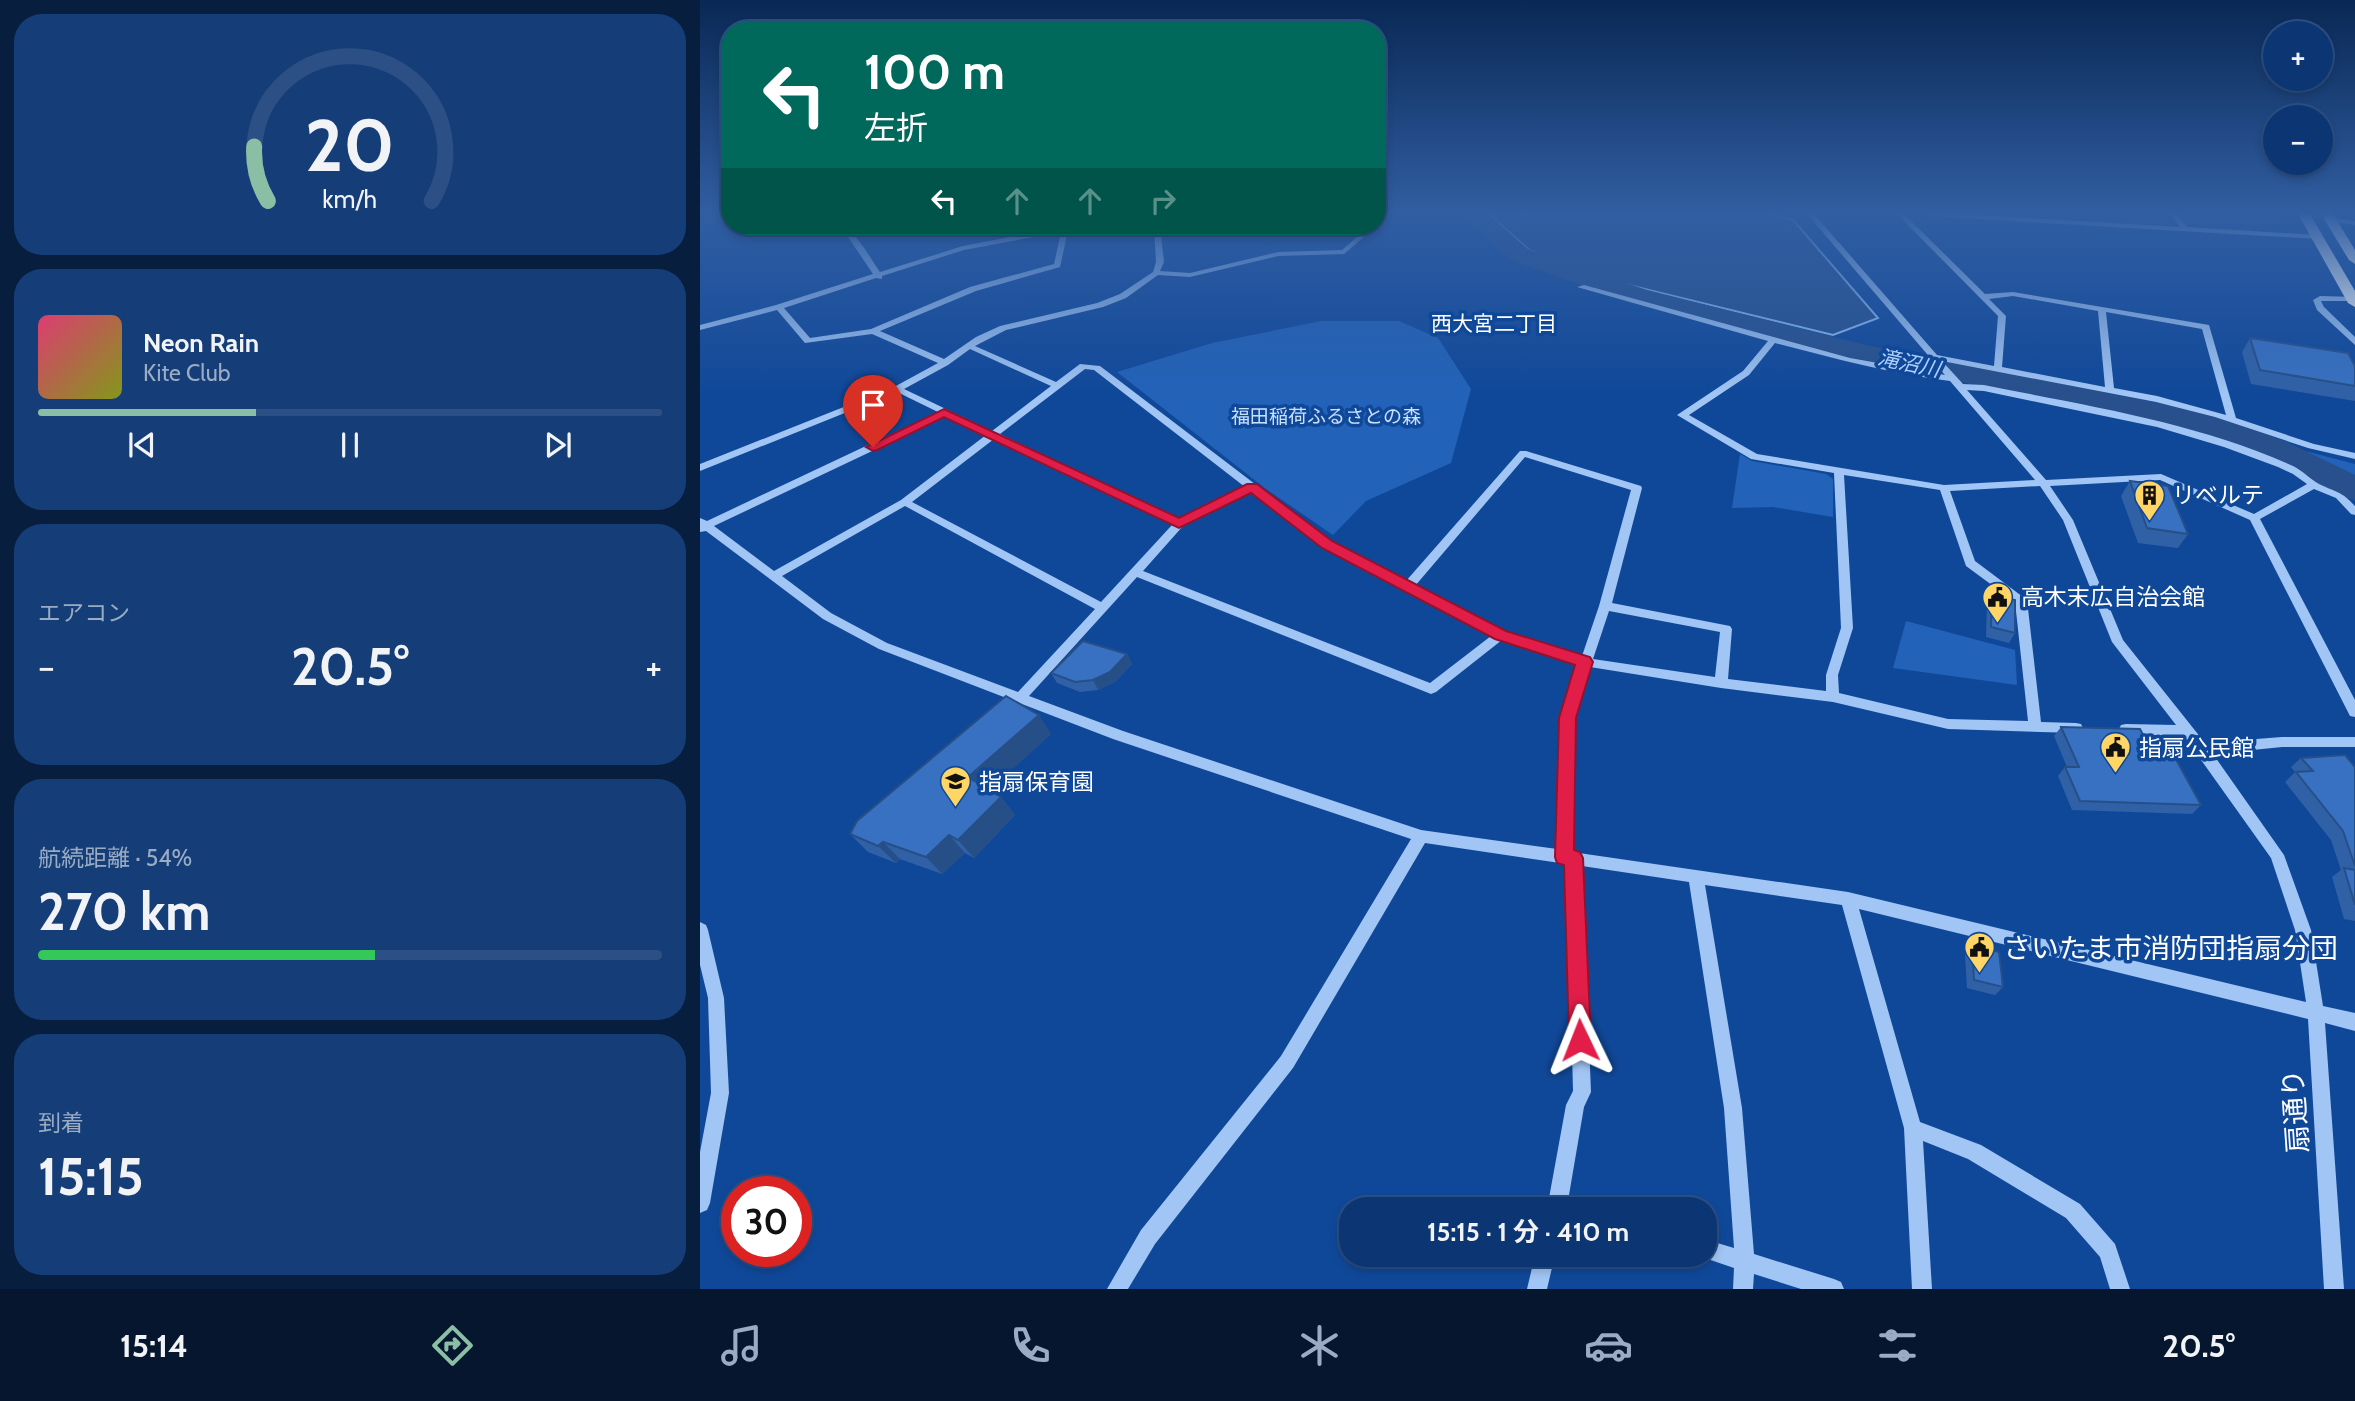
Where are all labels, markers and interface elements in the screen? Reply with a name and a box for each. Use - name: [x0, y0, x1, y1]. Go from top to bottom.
- map controls: [2263, 21, 2333, 175]
- button: +: [2263, 21, 2333, 91]
- text: 100 m: [864, 42, 1005, 101]
- icon: left: [749, 49, 840, 140]
- text: 20: [305, 101, 395, 189]
- button: −: [2263, 105, 2333, 175]
- text: 左折: [864, 108, 928, 147]
- icon: left: [925, 182, 963, 220]
- icon: ahead: [998, 182, 1036, 220]
- icon: ahead: [1071, 182, 1109, 220]
- icon: right: [1144, 182, 1182, 220]
- text: km/h: [323, 183, 377, 213]
- district label: 西大宮二丁目: [1431, 311, 1557, 336]
- text: Neon Rain: [143, 327, 259, 359]
- water label: 滝沼川: [1876, 344, 1944, 382]
- text: Kite Club: [143, 359, 230, 387]
- pin: [843, 375, 903, 447]
- icon: arrive: [854, 386, 892, 424]
- park label: 福田稲荷ふるさとの森: [1231, 405, 1421, 428]
- icon: previous: [123, 426, 161, 464]
- icon: pause: [331, 426, 369, 464]
- icon: next: [539, 426, 577, 464]
- building icon: リベルテ: [2132, 478, 2166, 522]
- place label: リベルテ: [2172, 481, 2264, 509]
- public building icon: 高木末広自治会館: [1981, 580, 2015, 624]
- place label: 高木末広自治会館: [2021, 583, 2205, 611]
- text: エアコン: [38, 599, 130, 627]
- text: 20.5°: [291, 635, 409, 698]
- text: −: [38, 643, 55, 690]
- text: +: [645, 643, 662, 690]
- public building icon: 指扇公民館: [2099, 731, 2133, 775]
- place label: 指扇公民館: [2139, 734, 2254, 762]
- school or university icon: 指扇保育園: [939, 765, 973, 809]
- place label: 指扇保育園: [979, 768, 1094, 796]
- text: 航続距離 · 54%: [38, 844, 192, 872]
- text: 270 km: [38, 880, 210, 943]
- public building icon: さいたま市消防団指扇分団: [1963, 931, 1997, 975]
- place label: さいたま市消防団指扇分団: [2003, 931, 2338, 965]
- position arrow: [1543, 1003, 1617, 1077]
- street label: 扇通り: [2275, 1068, 2315, 1154]
- text: 到着: [38, 1109, 84, 1137]
- text: 15:15: [38, 1145, 144, 1208]
- speed limit sign: 30: [721, 1176, 812, 1267]
- text: 15:15 · 1 分 · 410 m: [1427, 1216, 1629, 1248]
- icon: directions: [428, 1321, 477, 1370]
- icon: music: [717, 1321, 766, 1370]
- icon: phone: [1006, 1321, 1055, 1370]
- icon: climate: [1295, 1321, 1344, 1370]
- icon: car: [1584, 1321, 1633, 1370]
- icon: filters: [1873, 1321, 1922, 1370]
- text: 15:14: [120, 1326, 188, 1365]
- text: 20.5°: [2162, 1326, 2235, 1365]

